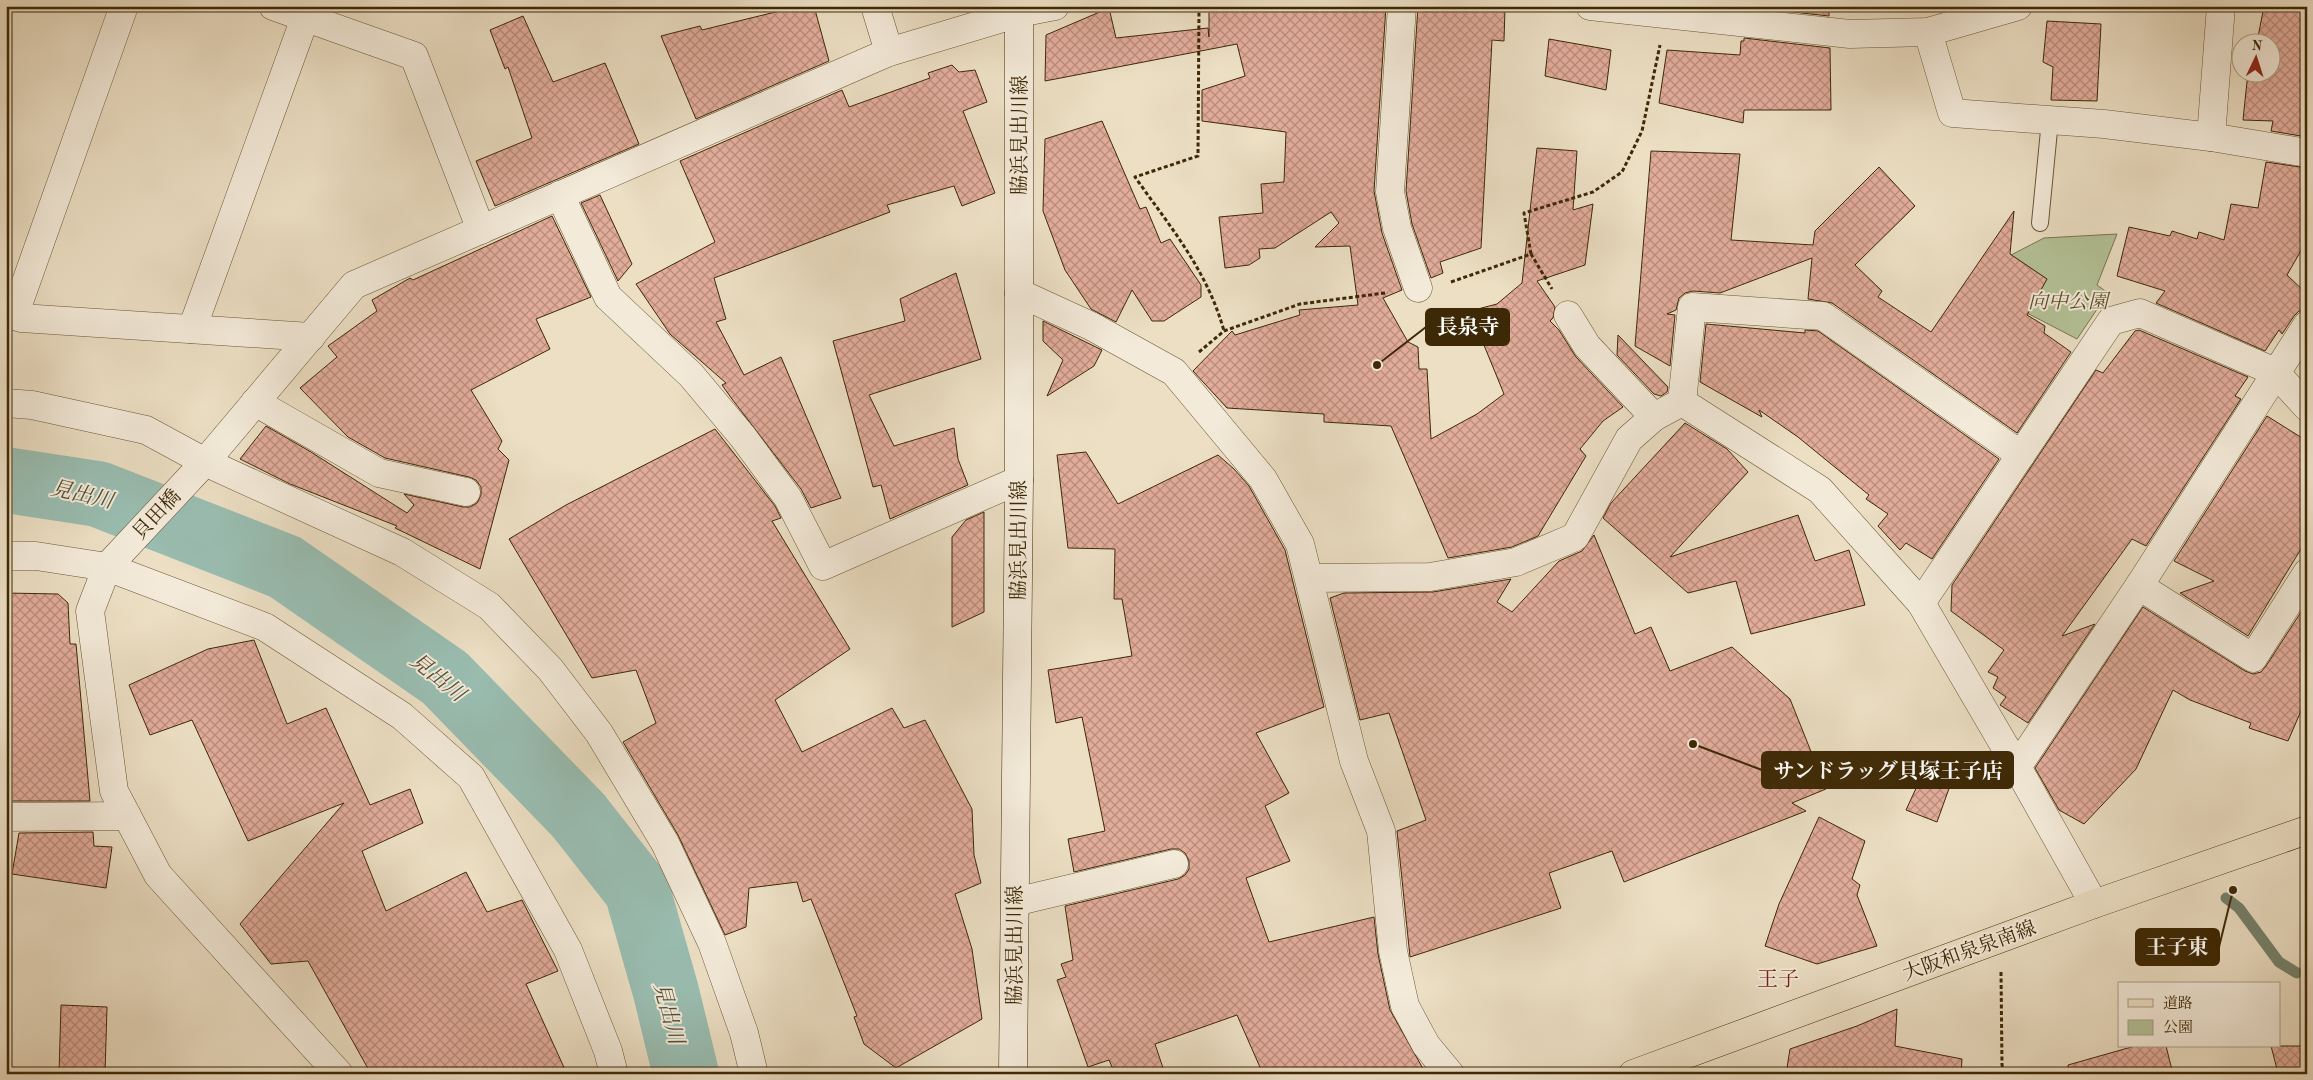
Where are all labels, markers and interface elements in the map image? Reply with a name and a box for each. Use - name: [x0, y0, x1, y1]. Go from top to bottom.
- north arrow: [2230, 32, 2280, 82]
- text: N: [2251, 39, 2263, 53]
- street label: 脇浜見出川線: [1009, 75, 1031, 195]
- park label: 向中公園: [2028, 291, 2111, 313]
- callout: 長泉寺: [1426, 309, 1509, 345]
- text: 長泉寺: [1437, 316, 1500, 339]
- water label: 見出川: [49, 476, 117, 513]
- street label: 脇浜見出川線: [1008, 480, 1030, 600]
- street label: 貝田橋: [128, 485, 185, 544]
- water label: 見出川: [406, 649, 471, 707]
- callout: サンドラッグ貝塚王子店: [1762, 752, 2013, 788]
- text: サンドラッグ貝塚王子店: [1773, 760, 2003, 783]
- street label: 脇浜見出川線: [1004, 885, 1026, 1005]
- street label: 大阪和泉泉南線: [1900, 917, 2039, 985]
- callout: 王子東: [2136, 929, 2219, 965]
- text: 王子東: [2146, 936, 2209, 959]
- district label: 王子: [1757, 968, 1799, 991]
- water label: 見出川: [649, 980, 688, 1048]
- legend: [2118, 982, 2280, 1048]
- text: 道路: [2163, 995, 2193, 1012]
- text: 公園: [2163, 1019, 2193, 1036]

